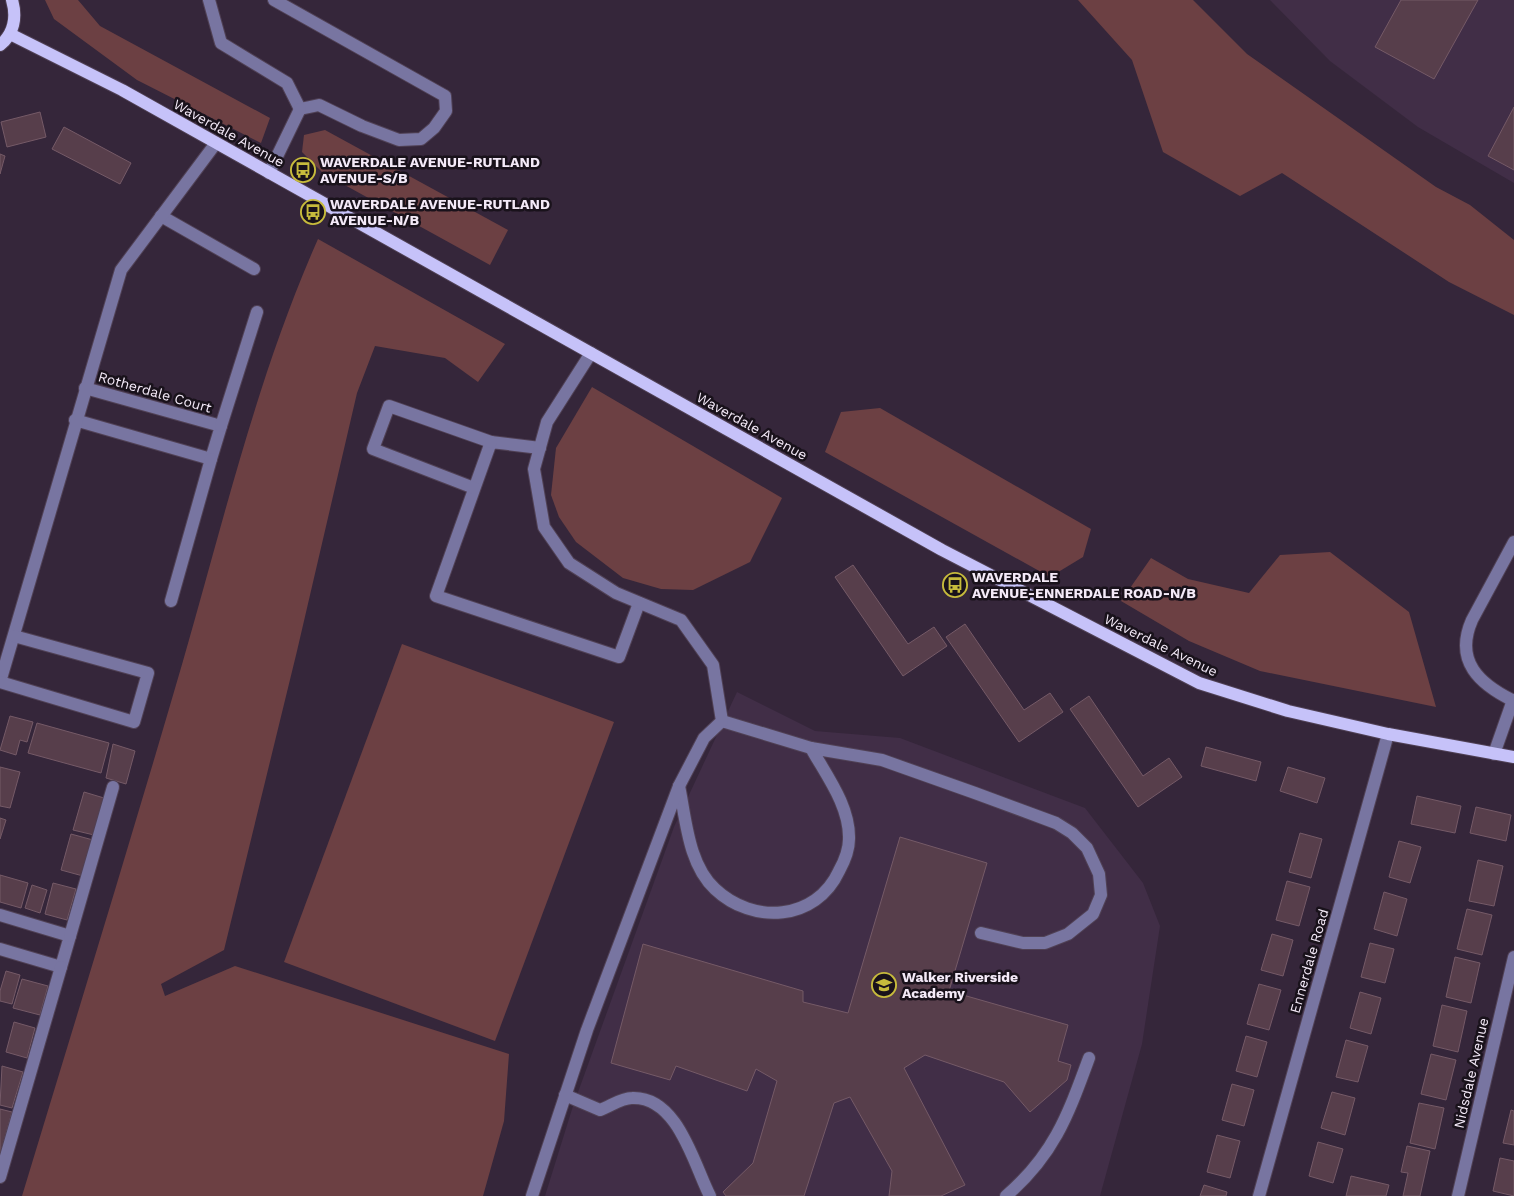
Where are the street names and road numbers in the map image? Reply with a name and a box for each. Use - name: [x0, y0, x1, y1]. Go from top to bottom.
- street label: Waverdale Avenue: [171, 96, 287, 170]
- street label: Rotherdale Court: [97, 368, 214, 416]
- street label: Waverdale Avenue: [694, 389, 810, 463]
- street label: Waverdale Avenue: [1102, 611, 1220, 679]
- street label: Ennerdale Road: [1286, 907, 1332, 1015]
- street label: Nidsdale Avenue: [1451, 1016, 1491, 1130]

